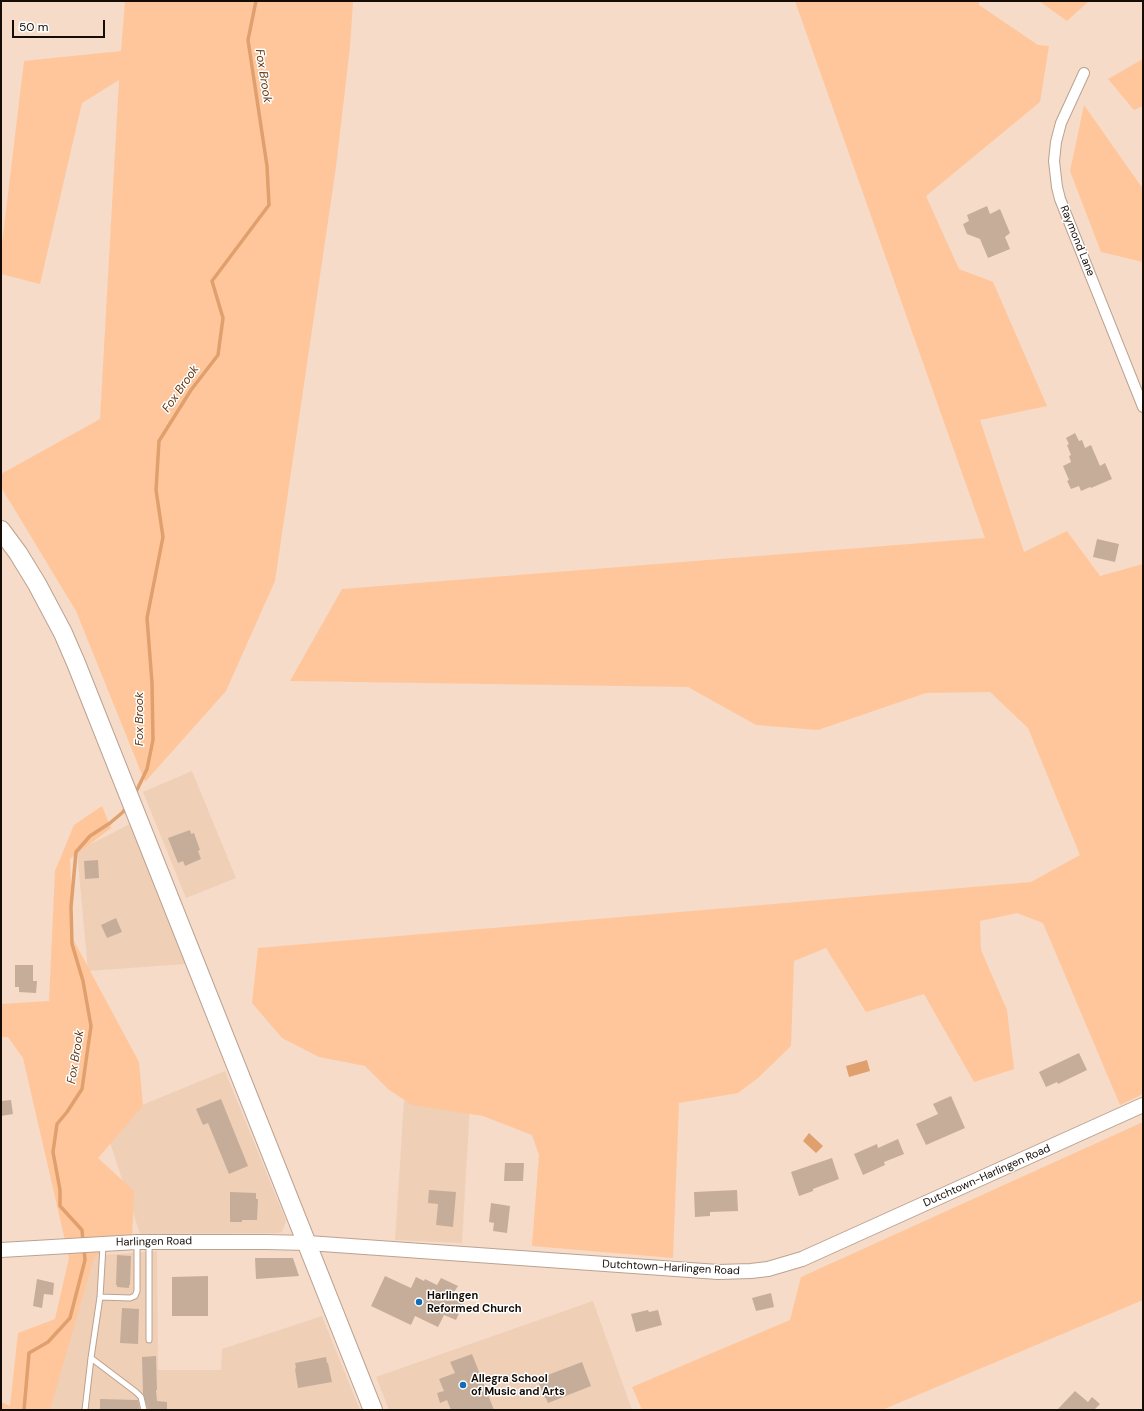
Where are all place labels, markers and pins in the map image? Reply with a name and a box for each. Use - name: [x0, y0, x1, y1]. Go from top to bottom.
- place label: Harlingen Reformed Church: [427, 1289, 522, 1315]
- marker: Harlingen Reformed Church: [414, 1297, 424, 1307]
- place label: Allegra School of Music and Arts: [471, 1372, 565, 1398]
- marker: Allegra School of Music and Arts: [458, 1380, 468, 1390]

